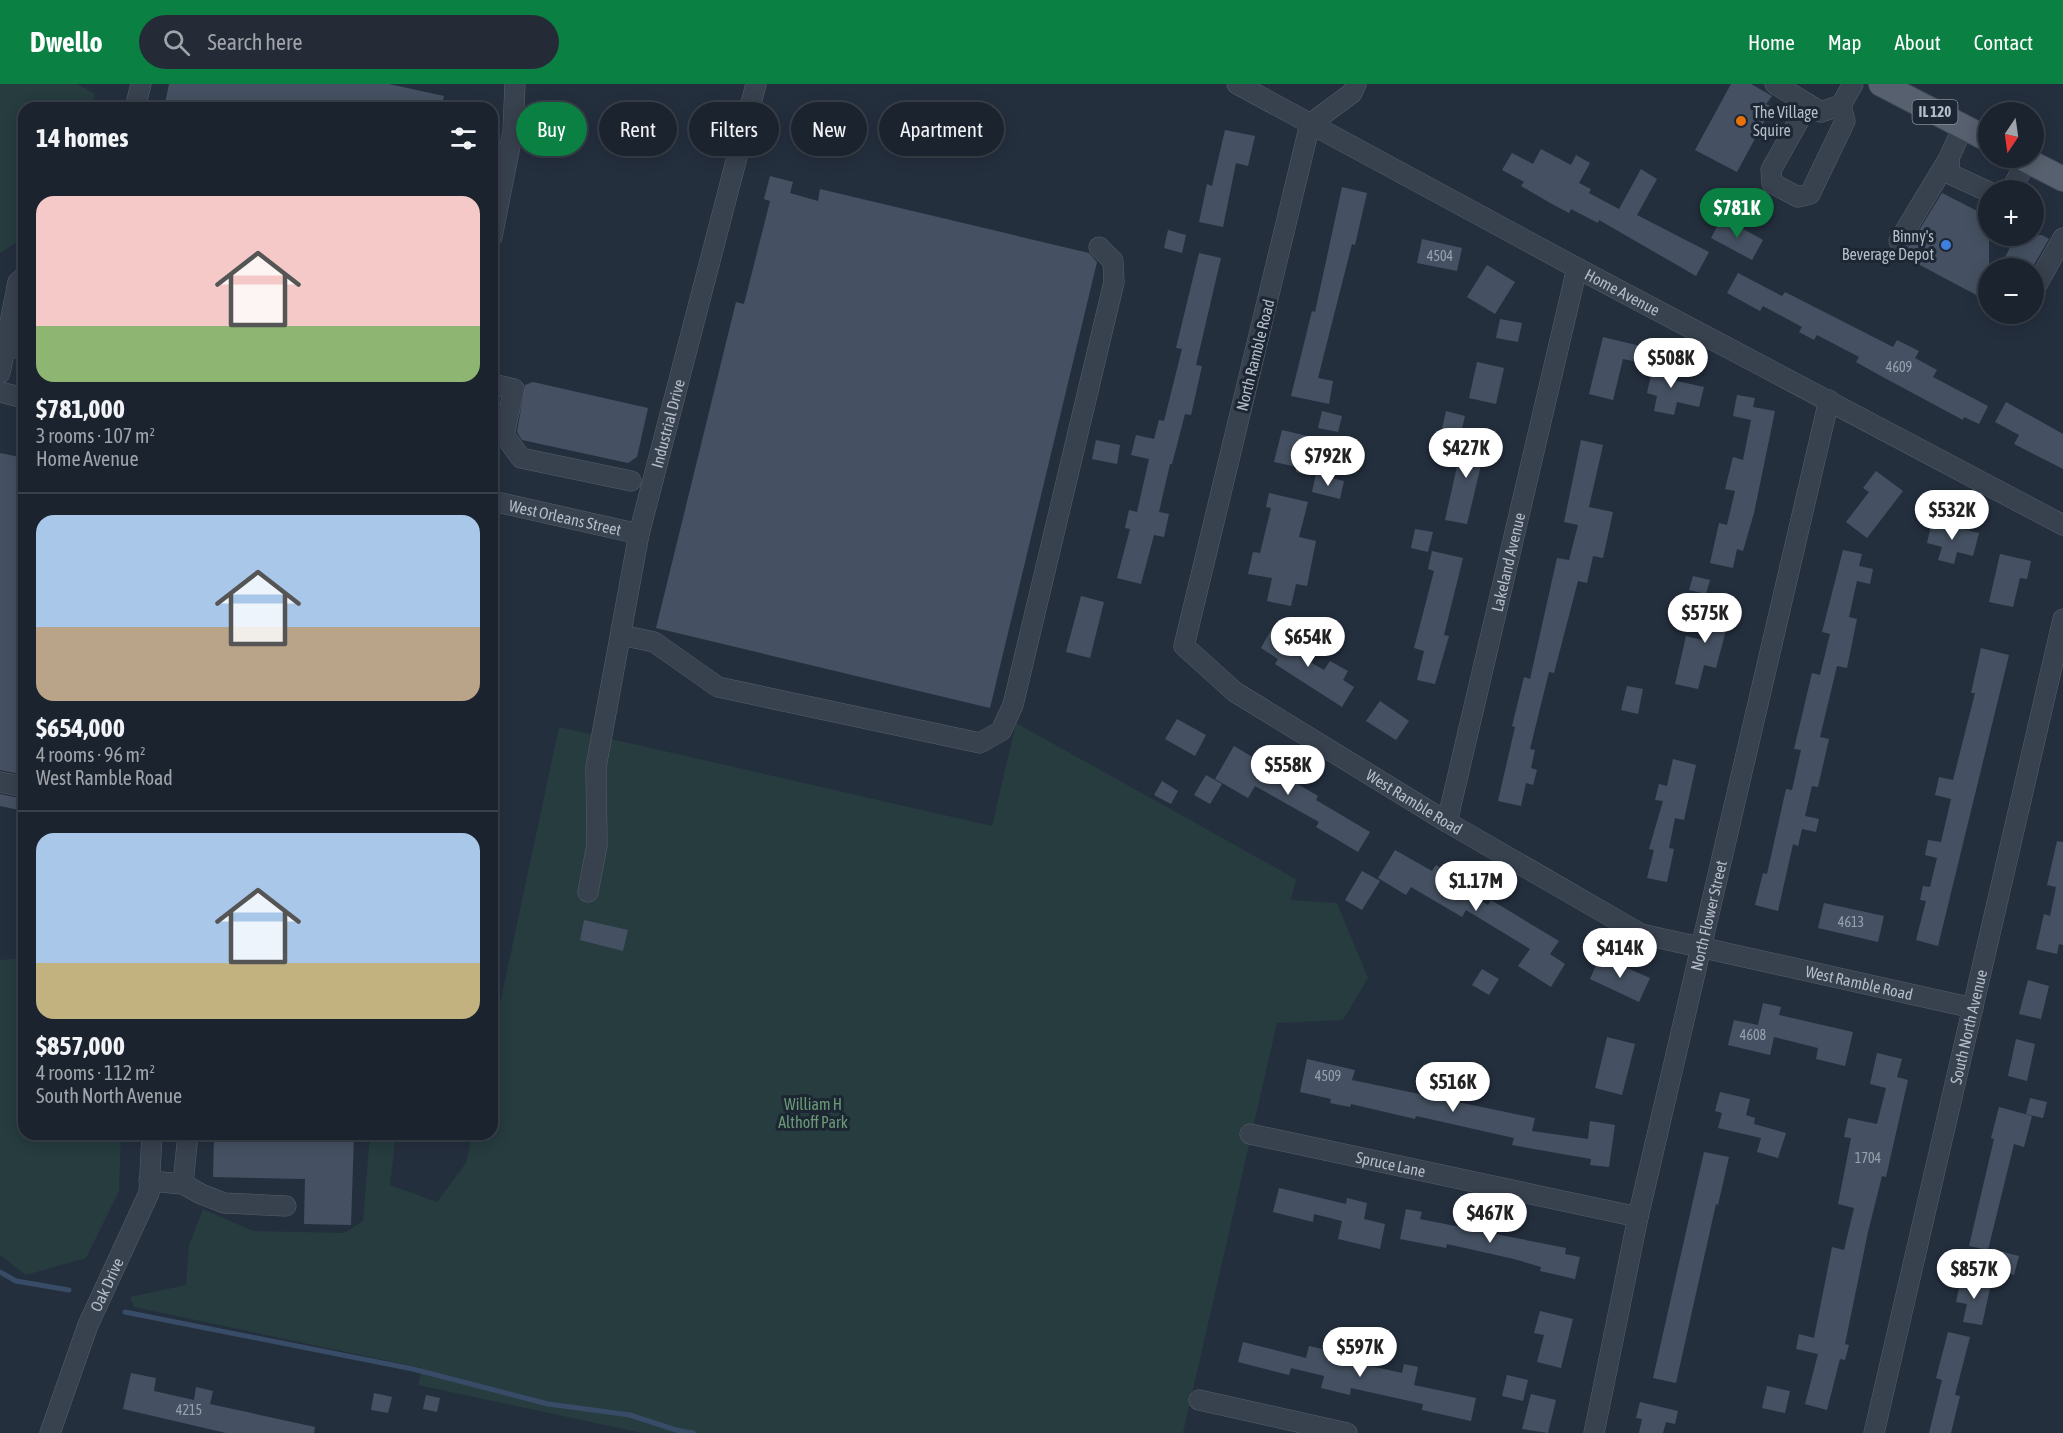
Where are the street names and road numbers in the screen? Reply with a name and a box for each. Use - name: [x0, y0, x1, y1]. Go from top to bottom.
- road number: IL 120: [1912, 100, 1958, 124]
- street label: Home Avenue: [1582, 265, 1663, 319]
- street label: North Ramble Road: [1232, 297, 1278, 413]
- street label: Industrial Drive: [648, 377, 688, 470]
- street label: West Orleans Street: [507, 496, 623, 539]
- street label: Lakeland Avenue: [1488, 511, 1528, 613]
- street label: West Ramble Road: [1363, 766, 1466, 838]
- street label: North Flower Street: [1687, 858, 1730, 973]
- street label: West Ramble Road: [1804, 962, 1915, 1003]
- street label: South North Avenue: [1946, 968, 1990, 1086]
- street label: Spruce Lane: [1354, 1148, 1427, 1180]
- street label: Oak Drive: [87, 1255, 127, 1314]

